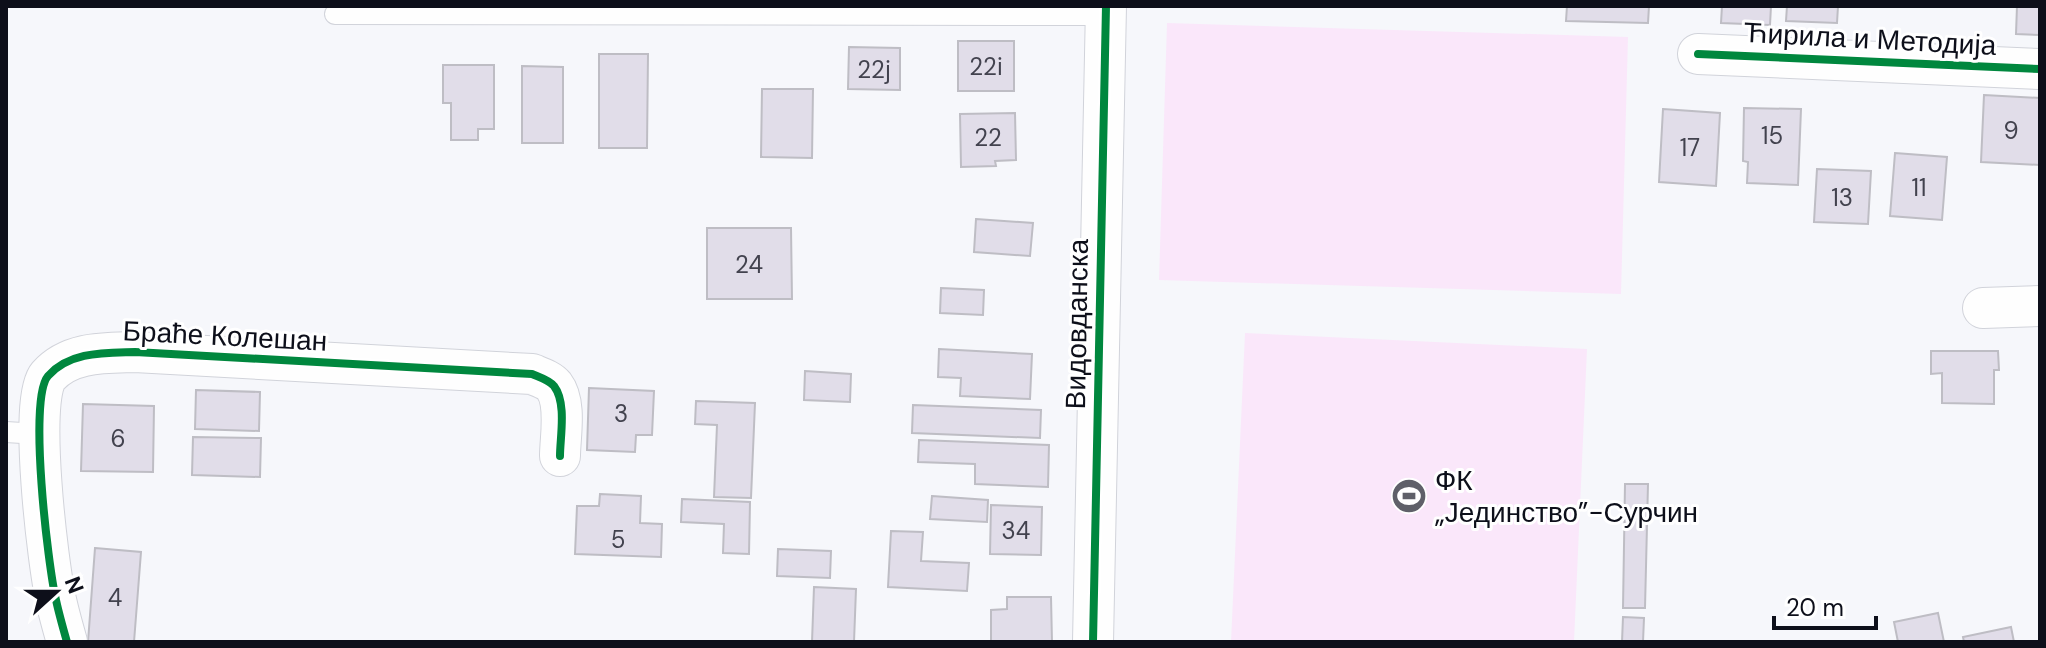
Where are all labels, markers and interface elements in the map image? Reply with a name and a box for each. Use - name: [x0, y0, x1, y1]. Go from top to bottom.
- street label: Ћирила и Методија: [1743, 14, 1998, 64]
- house number: 22i: [969, 51, 1003, 82]
- house number: 22j: [857, 54, 891, 85]
- house number: 9: [2003, 115, 2019, 146]
- house number: 15: [1761, 120, 1783, 151]
- house number: 22: [974, 122, 1002, 153]
- house number: 17: [1680, 132, 1700, 163]
- house number: 11: [1912, 172, 1926, 203]
- house number: 13: [1831, 182, 1853, 213]
- street label: Видовданска: [1057, 238, 1097, 410]
- house number: 24: [735, 249, 763, 280]
- street label: Браће Колешан: [122, 312, 328, 360]
- house number: 3: [614, 398, 628, 429]
- house number: 6: [110, 423, 126, 454]
- place label: ФК „Јединство”-Сурчин: [1435, 462, 1698, 531]
- sports icon: ФК „Јединство”-Сурчин: [1390, 477, 1428, 515]
- house number: 34: [1002, 515, 1030, 546]
- house number: 5: [611, 524, 625, 555]
- north arrow: [16, 552, 96, 632]
- text: N: [58, 572, 91, 598]
- scale bar: [1774, 580, 1876, 630]
- house number: 4: [108, 582, 122, 613]
- text: 20 m: [1786, 592, 1844, 623]

